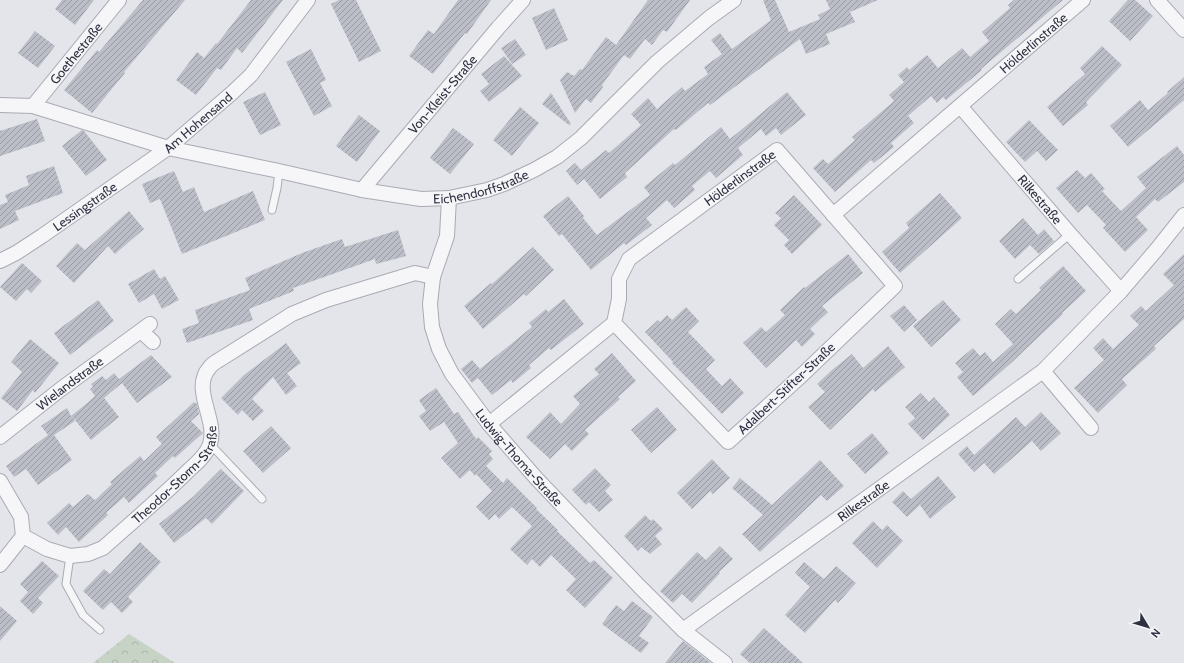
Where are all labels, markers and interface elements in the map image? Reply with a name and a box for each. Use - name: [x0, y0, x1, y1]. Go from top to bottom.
- street label: Hölderlinstraße: [996, 9, 1071, 76]
- street label: Goethestraße: [46, 19, 106, 87]
- street label: Von-Kleist-Straße: [405, 51, 480, 137]
- street label: Am Hohensand: [160, 88, 236, 156]
- street label: Hölderlinstraße: [701, 146, 779, 209]
- street label: Eichendorffstraße: [433, 166, 531, 207]
- street label: Rilkestraße: [1015, 171, 1066, 228]
- street label: Lessingstraße: [50, 178, 120, 234]
- street label: Adalbert-Stifter-Straße: [734, 339, 838, 437]
- street label: Wielandstraße: [33, 353, 107, 413]
- street label: Ludwig-Thoma-Straße: [472, 405, 567, 509]
- street label: Theodor-Storm-Straße: [128, 425, 220, 527]
- street label: Rilkestraße: [834, 476, 892, 524]
- north arrow: [1128, 607, 1168, 647]
- text: N: [1148, 626, 1164, 641]

